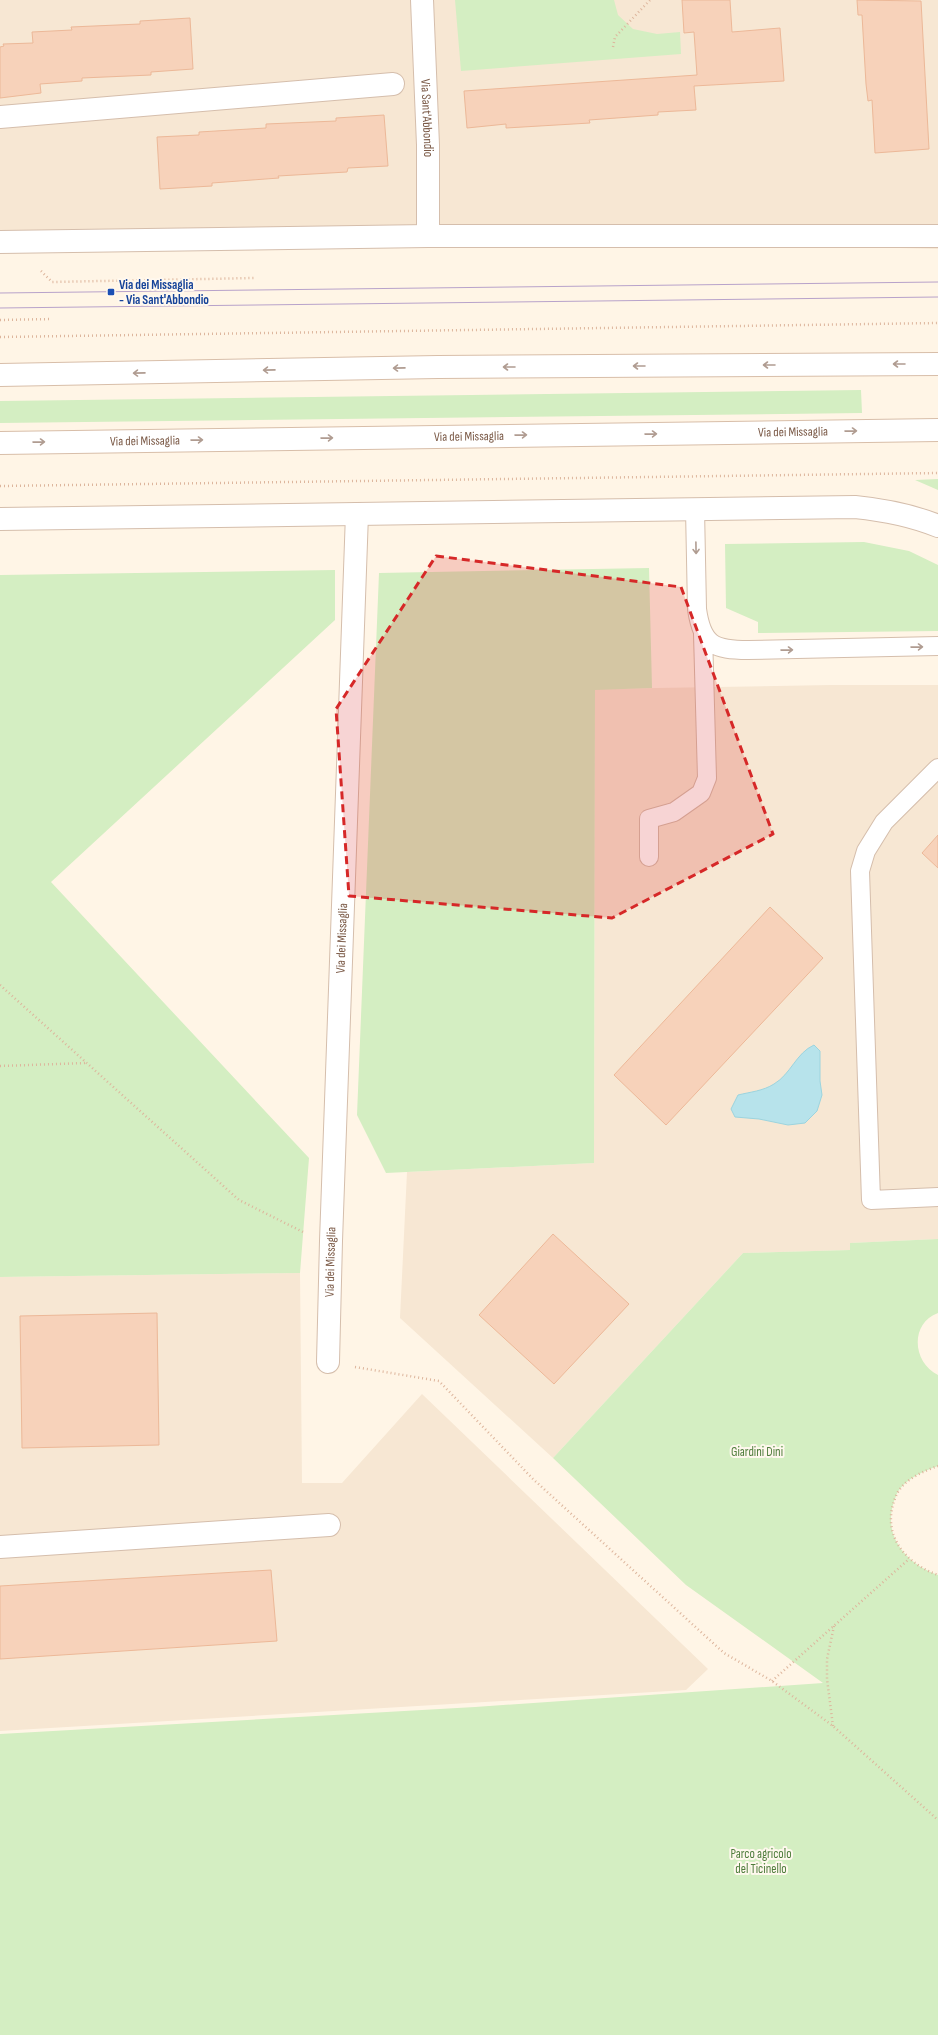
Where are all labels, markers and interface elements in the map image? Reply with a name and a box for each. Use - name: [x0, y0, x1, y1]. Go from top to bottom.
- street label: Via Sant'Abbondio: [417, 78, 436, 157]
- place label: Via dei Missaglia - Via Sant'Abbondio: [119, 277, 209, 308]
- marker: Via dei Missaglia - Via Sant'Abbondio: [106, 287, 116, 297]
- one-way arrow: [893, 360, 906, 368]
- one-way arrow: [763, 361, 776, 369]
- one-way arrow: [633, 362, 646, 370]
- one-way arrow: [503, 363, 516, 371]
- one-way arrow: [393, 364, 406, 372]
- one-way arrow: [263, 366, 276, 374]
- one-way arrow: [133, 369, 146, 376]
- street label: Via dei Missaglia: [758, 424, 828, 440]
- one-way arrow: [844, 427, 857, 435]
- street label: Via dei Missaglia: [434, 428, 504, 445]
- one-way arrow: [644, 430, 657, 438]
- one-way arrow: [514, 432, 527, 439]
- street label: Via dei Missaglia: [110, 433, 180, 449]
- one-way arrow: [320, 434, 333, 442]
- one-way arrow: [190, 436, 203, 444]
- one-way arrow: [32, 438, 45, 446]
- one-way arrow: [692, 541, 700, 554]
- one-way arrow: [910, 643, 923, 651]
- one-way arrow: [780, 646, 793, 653]
- street label: Via dei Missaglia: [333, 903, 351, 974]
- street label: Via dei Missaglia: [322, 1227, 339, 1297]
- park label: Giardini Dini: [731, 1444, 783, 1460]
- park label: Parco agricolo del Ticinello: [730, 1846, 792, 1877]

